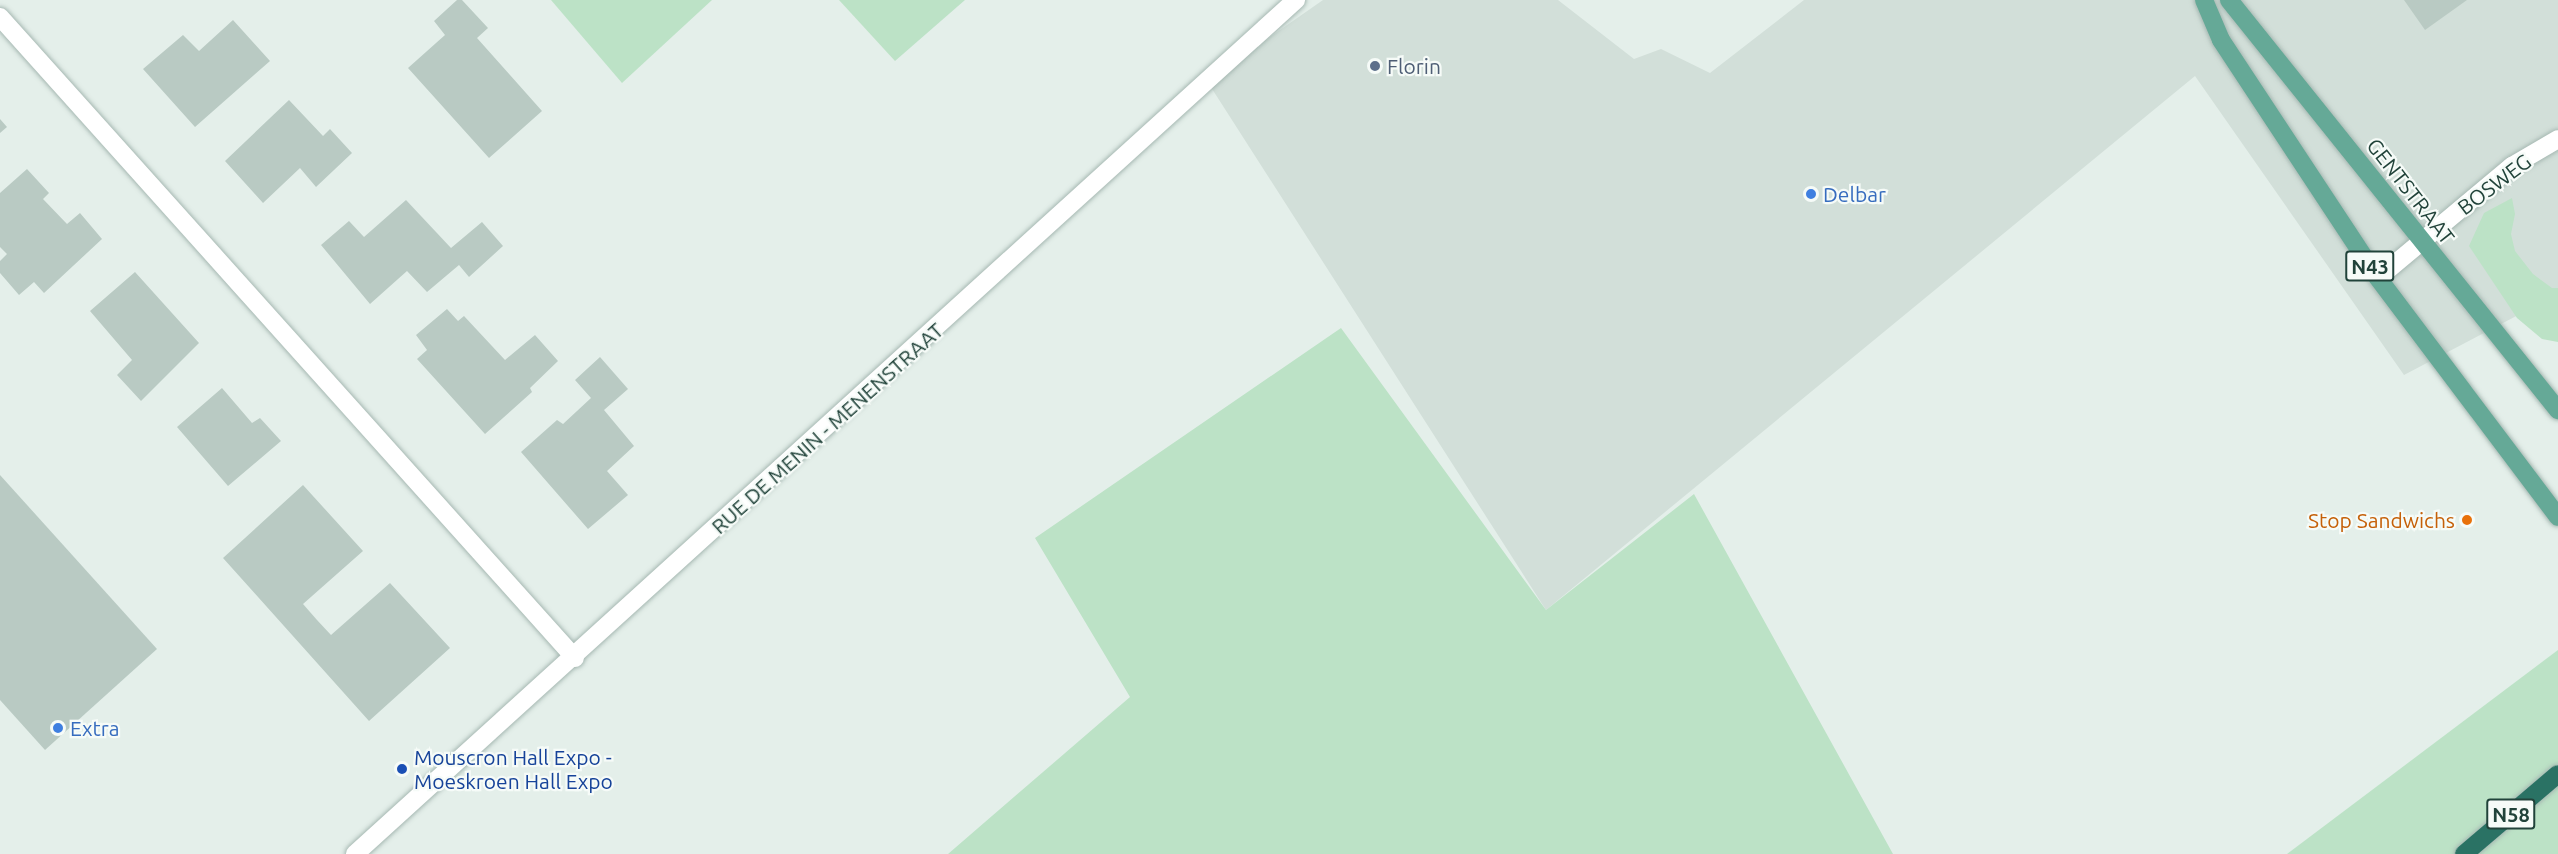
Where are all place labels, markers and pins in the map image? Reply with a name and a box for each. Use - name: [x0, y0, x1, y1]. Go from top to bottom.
- place label: Florin: [1387, 53, 1441, 79]
- marker: Florin: [1368, 59, 1382, 73]
- place label: Delbar: [1823, 181, 1886, 207]
- marker: Delbar: [1804, 187, 1818, 201]
- place label: Stop Sandwichs: [2308, 507, 2455, 533]
- marker: Stop Sandwichs: [2460, 513, 2474, 527]
- place label: Extra: [70, 715, 120, 741]
- marker: Extra: [51, 721, 65, 735]
- place label: Mouscron Hall Expo - Moeskroen Hall Expo: [414, 744, 613, 794]
- marker: Mouscron Hall Expo - Moeskroen Hall Expo: [395, 762, 409, 776]

